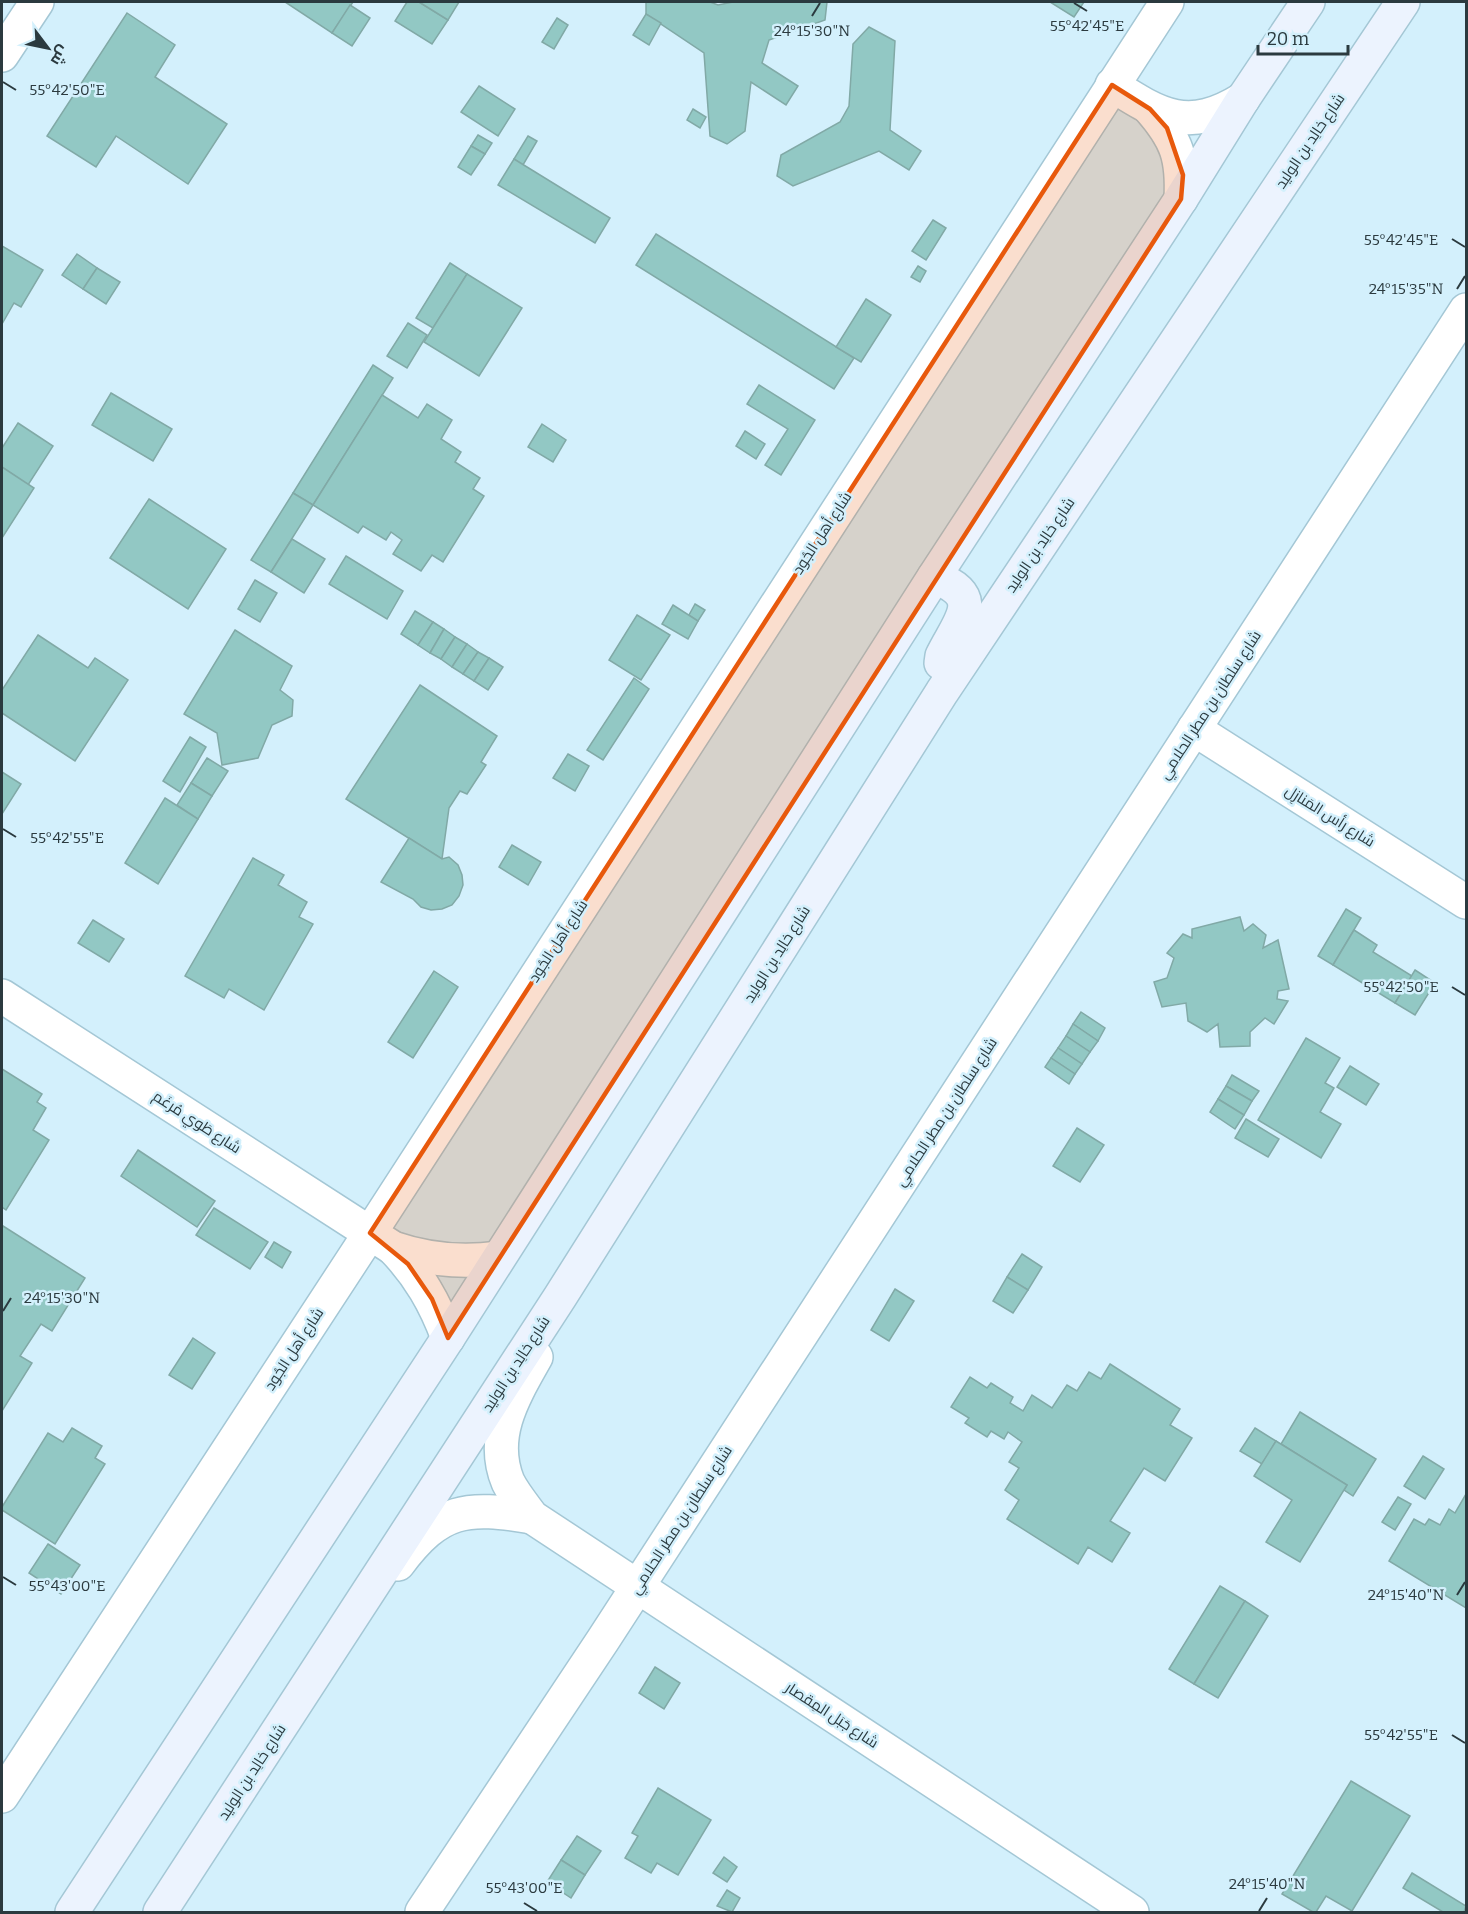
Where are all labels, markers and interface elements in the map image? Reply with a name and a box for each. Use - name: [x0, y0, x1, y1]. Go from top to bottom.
- text: 55°42'45"E: [1050, 17, 1124, 35]
- north arrow: [18, 18, 78, 78]
- scale bar: [1258, 18, 1348, 56]
- text: 24°15'30"N: [774, 22, 850, 40]
- text: 20 m: [1267, 28, 1309, 50]
- text: ش: [47, 42, 74, 69]
- text: 55°42'50"E: [29, 81, 105, 99]
- street label: شارع خالِد بن الوليد: [1272, 90, 1350, 193]
- text: 55°42'45"E: [1364, 231, 1438, 249]
- text: 24°15'35"N: [1369, 280, 1443, 298]
- street label: شارع أهل الجُود: [788, 488, 857, 579]
- street label: شارع خالِد بن الوليد: [1002, 494, 1080, 597]
- street label: شارع سلطان بن مطر الحلامي: [1155, 627, 1267, 784]
- street label: شارع رأس المَنازِل: [1281, 780, 1379, 852]
- text: 55°42'55"E: [30, 829, 104, 847]
- street label: شارع أهل الجُود: [524, 896, 593, 987]
- street label: شارع خالِد بن الوليد: [740, 902, 816, 1007]
- text: 55°42'50"E: [1363, 978, 1439, 996]
- street label: شارع سلطان بن مطر الحلامي: [891, 1034, 1003, 1191]
- street label: شارع طَوي مُرغَم: [148, 1087, 244, 1160]
- text: 24°15'30"N: [24, 1289, 100, 1307]
- street label: شارع أهل الجُود: [260, 1304, 329, 1395]
- street label: شارع خالِد بن الوليد: [478, 1313, 555, 1416]
- street label: شارع سلطان بن مطر الحلامي: [626, 1442, 738, 1599]
- text: 55°43'00"E: [28, 1577, 106, 1595]
- text: 24°15'40"N: [1368, 1586, 1444, 1604]
- street label: شارع جَبَل المِقصار: [780, 1678, 882, 1753]
- street label: شارع خالِد بن الوليد: [214, 1721, 291, 1824]
- text: 55°42'55"E: [1364, 1726, 1438, 1744]
- text: 24°15'40"N: [1229, 1875, 1305, 1893]
- text: 55°43'00"E: [485, 1879, 563, 1897]

